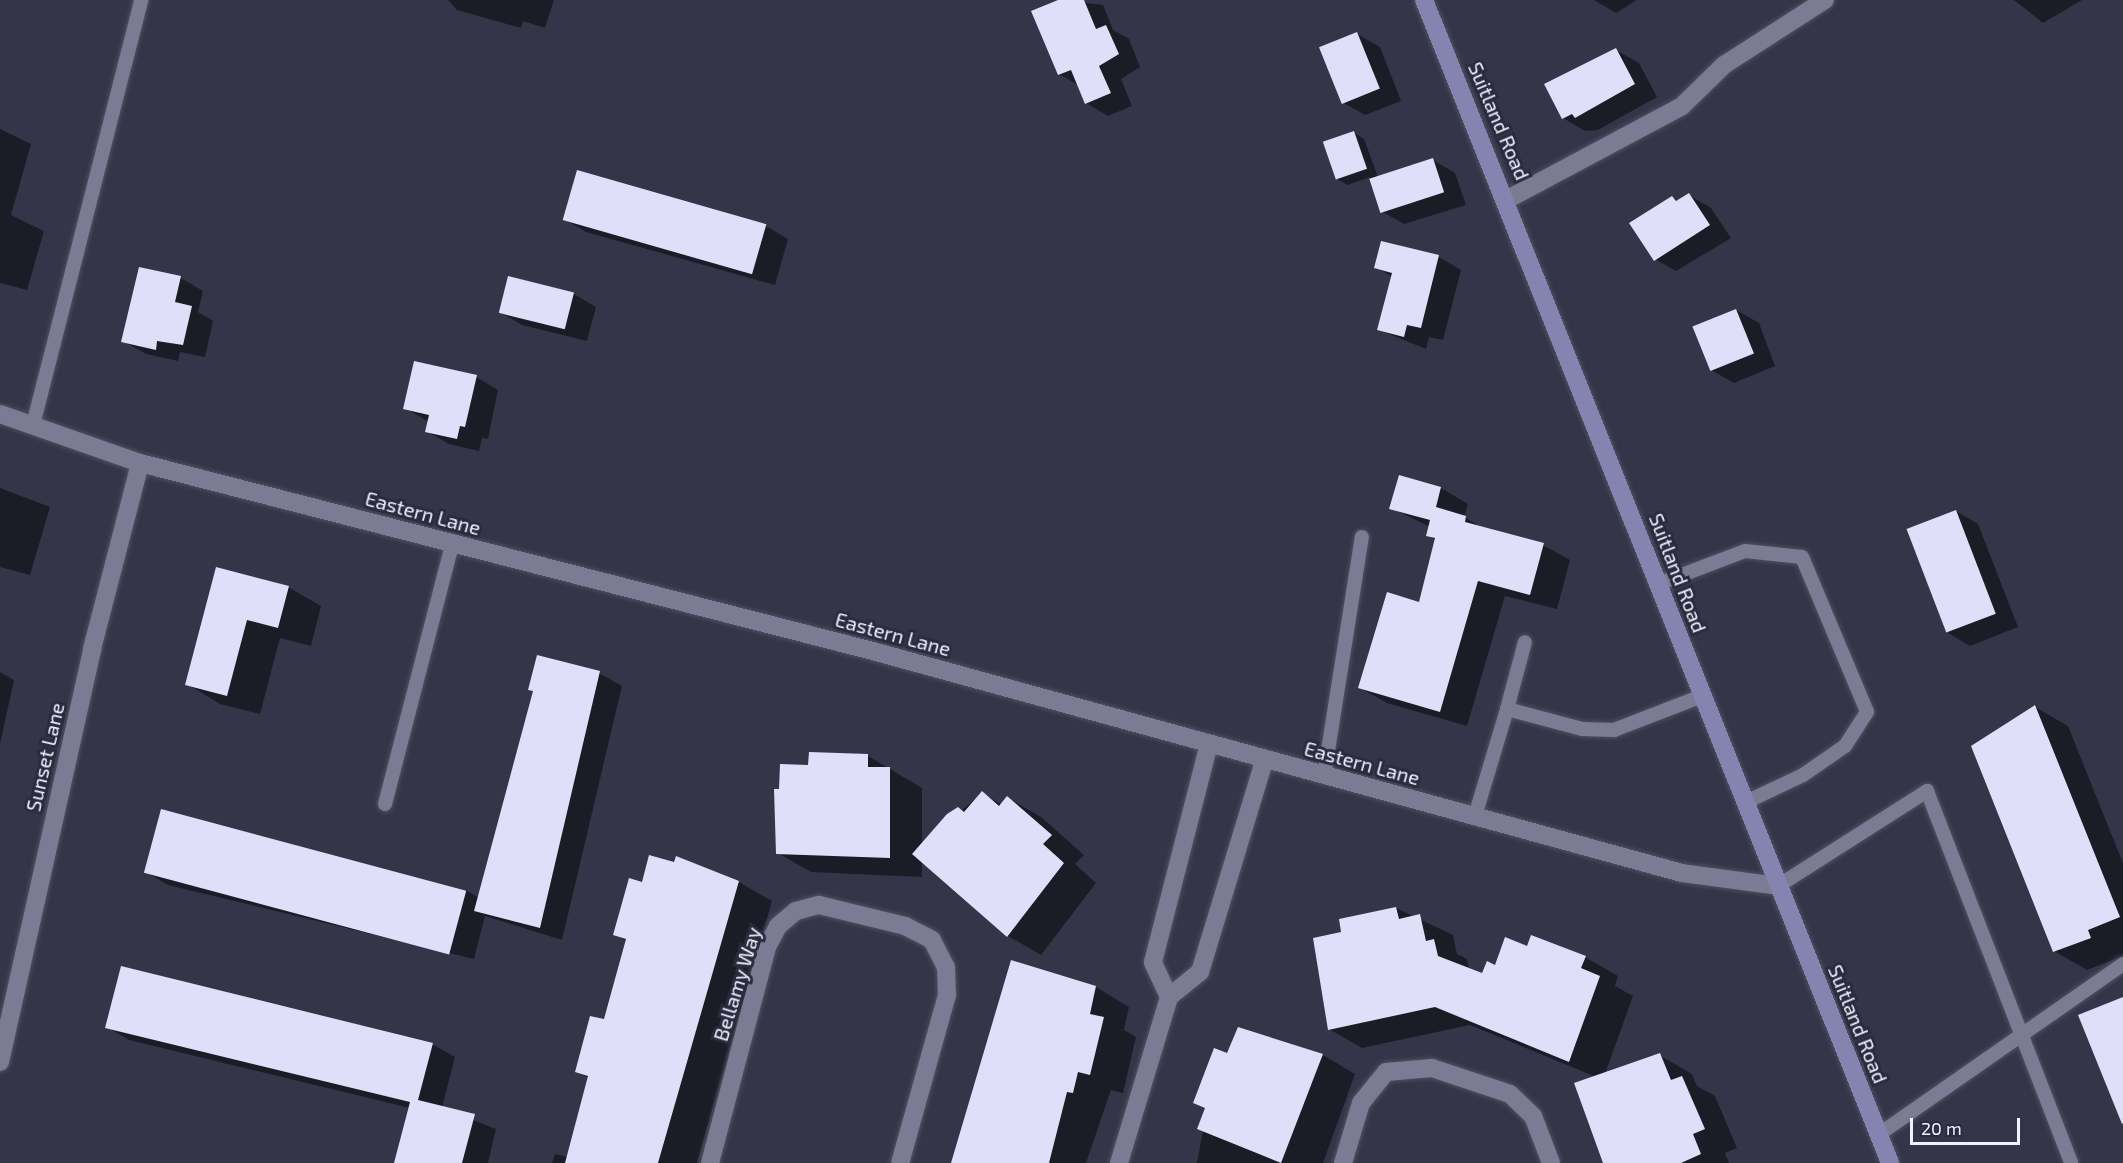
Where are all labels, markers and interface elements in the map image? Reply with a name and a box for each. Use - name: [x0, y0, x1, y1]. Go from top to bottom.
- street label: Suitland Road: [1463, 58, 1535, 184]
- street label: Eastern Lane: [363, 486, 483, 540]
- street label: Suitland Road: [1644, 510, 1712, 636]
- street label: Eastern Lane: [833, 607, 953, 661]
- street label: Sunset Lane: [21, 700, 69, 814]
- street label: Eastern Lane: [1302, 736, 1422, 790]
- street label: Bellamy Way: [708, 924, 766, 1044]
- street label: Suitland Road: [1823, 961, 1893, 1087]
- scale bar: [1913, 1106, 2022, 1144]
- text: 20 m: [1921, 1117, 1962, 1139]

